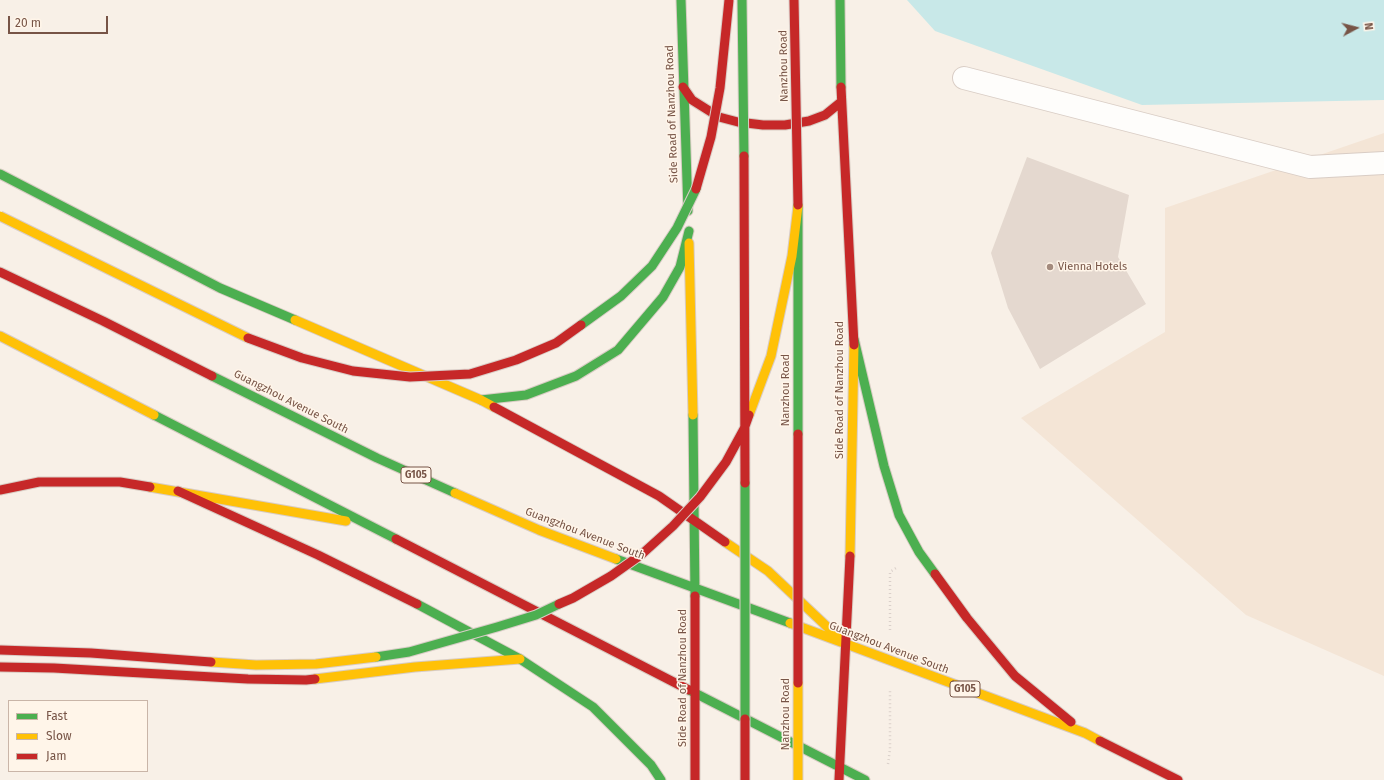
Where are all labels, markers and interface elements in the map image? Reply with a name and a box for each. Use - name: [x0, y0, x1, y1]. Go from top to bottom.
- scale bar: [10, 8, 110, 34]
- north arrow: [1336, 8, 1376, 48]
- text: 20 m: [15, 16, 41, 30]
- text: N: [1362, 22, 1375, 31]
- street label: Nanzhou Road: [777, 30, 791, 102]
- street label: Side Road of Nanzhou Road: [663, 45, 681, 183]
- place label: Vienna Hotels: [1058, 260, 1127, 274]
- marker: Vienna Hotels: [1045, 262, 1055, 272]
- street label: Side Road of Nanzhou Road: [833, 321, 847, 459]
- street label: Nanzhou Road: [779, 354, 793, 426]
- street label: Guangzhou Avenue South: [231, 367, 351, 437]
- road number: G105: [401, 467, 431, 483]
- street label: Guangzhou Avenue South: [523, 505, 647, 563]
- street label: Side Road of Nanzhou Road: [676, 609, 690, 747]
- street label: Guangzhou Avenue South: [827, 619, 951, 677]
- street label: Nanzhou Road: [779, 678, 793, 750]
- road number: G105: [950, 681, 980, 697]
- legend: [8, 700, 148, 772]
- text: Fast: [46, 709, 68, 723]
- text: Slow: [46, 729, 72, 743]
- text: Jam: [46, 749, 66, 763]

